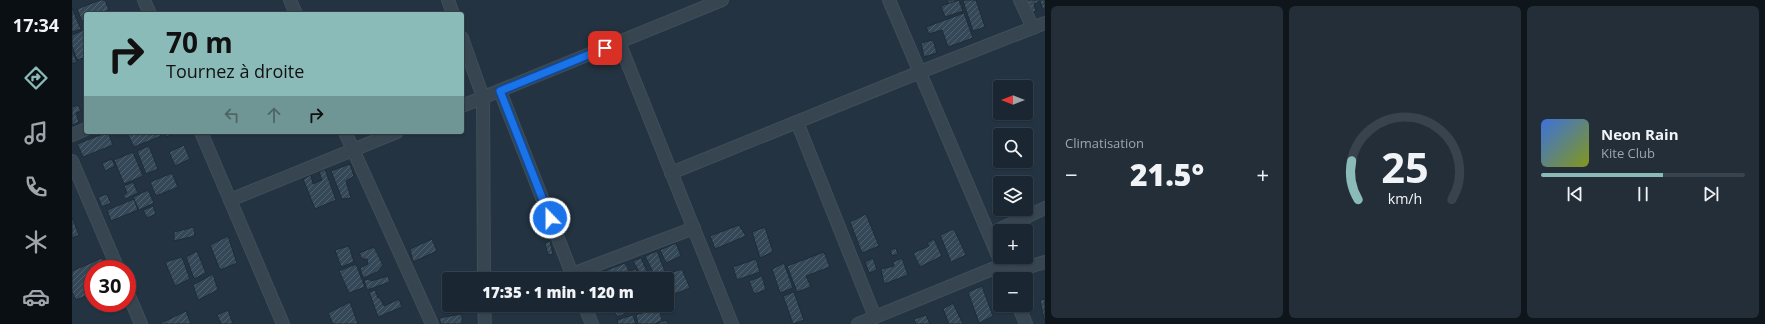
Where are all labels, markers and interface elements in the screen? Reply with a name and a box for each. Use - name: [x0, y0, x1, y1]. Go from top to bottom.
- text: 17:34: [13, 13, 59, 37]
- text: 70 m: [166, 23, 233, 61]
- icon: right: [100, 28, 152, 80]
- pin: [588, 31, 622, 65]
- icon: arrive: [594, 37, 616, 59]
- text: Tournez à droite: [166, 59, 304, 83]
- icon: directions: [22, 64, 50, 92]
- north arrow: [993, 80, 1033, 120]
- map controls: [993, 80, 1033, 312]
- icon: left: [221, 104, 243, 126]
- icon: ahead: [263, 104, 285, 126]
- icon: right: [305, 104, 327, 126]
- icon: music: [22, 119, 50, 147]
- text: Neon Rain: [1601, 124, 1679, 144]
- button: search: [993, 128, 1033, 168]
- text: Climatisation: [1065, 134, 1144, 152]
- text: 25: [1381, 139, 1429, 195]
- text: Kite Club: [1601, 144, 1655, 162]
- text: 21.5°: [1130, 154, 1204, 195]
- text: −: [1065, 159, 1078, 189]
- text: +: [1256, 159, 1269, 189]
- icon: phone: [22, 173, 50, 201]
- button: layers: [993, 176, 1033, 216]
- icon: previous: [1564, 183, 1586, 205]
- icon: pause: [1632, 183, 1654, 205]
- icon: next: [1700, 183, 1722, 205]
- text: km/h: [1388, 189, 1422, 208]
- position arrow: [529, 197, 571, 239]
- button: +: [993, 224, 1033, 264]
- icon: climate: [22, 228, 50, 256]
- speed limit sign: 30: [84, 260, 136, 312]
- button: −: [993, 272, 1033, 312]
- text: 17:35 · 1 min · 120 m: [482, 282, 634, 302]
- icon: car: [22, 283, 50, 311]

